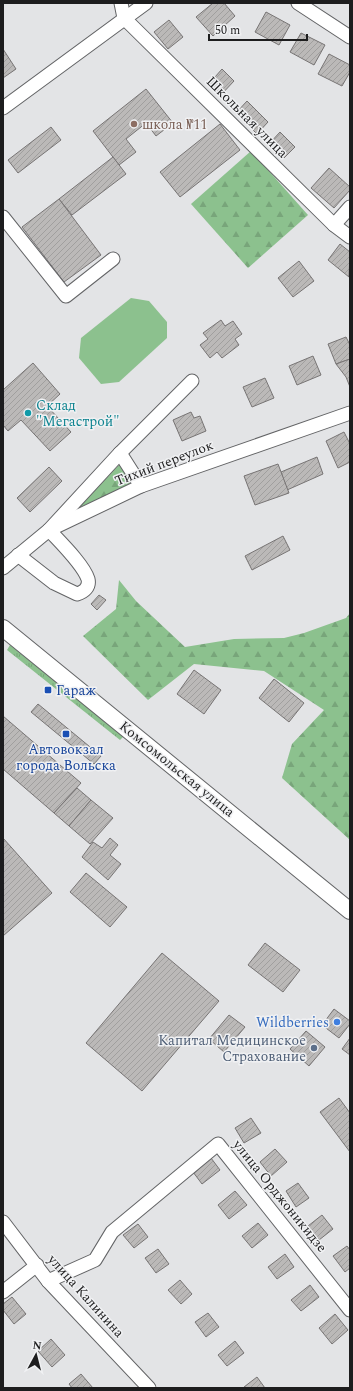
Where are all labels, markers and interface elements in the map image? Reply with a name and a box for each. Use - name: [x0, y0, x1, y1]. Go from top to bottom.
- scale bar: [209, 16, 307, 42]
- text: 50 m: [215, 21, 240, 40]
- street label: Школьная улица: [201, 71, 293, 163]
- place label: школа №11: [142, 114, 207, 135]
- marker: школа №11: [129, 119, 139, 129]
- place label: Склад "Мегастрой": [36, 395, 120, 432]
- marker: Склад "Мегастрой": [23, 408, 33, 418]
- street label: Тихий переулок: [112, 434, 217, 491]
- place label: Гараж: [56, 680, 96, 701]
- marker: Гараж: [43, 685, 53, 695]
- street label: Комсомольская улица: [115, 716, 239, 822]
- marker: Автовокзал города Вольска: [61, 729, 71, 739]
- place label: Автовокзал города Вольска: [16, 739, 116, 776]
- place label: Wildberries: [256, 1012, 329, 1033]
- marker: Wildberries: [332, 1017, 342, 1027]
- place label: Капитал Медицинское Страхование: [158, 1030, 306, 1067]
- marker: Капитал Медицинское Страхование: [309, 1043, 319, 1053]
- street label: улица Орджоникидзе: [227, 1134, 332, 1257]
- street label: улица Калинина: [42, 1249, 129, 1342]
- north arrow: [16, 1335, 56, 1375]
- text: N: [32, 1337, 43, 1355]

